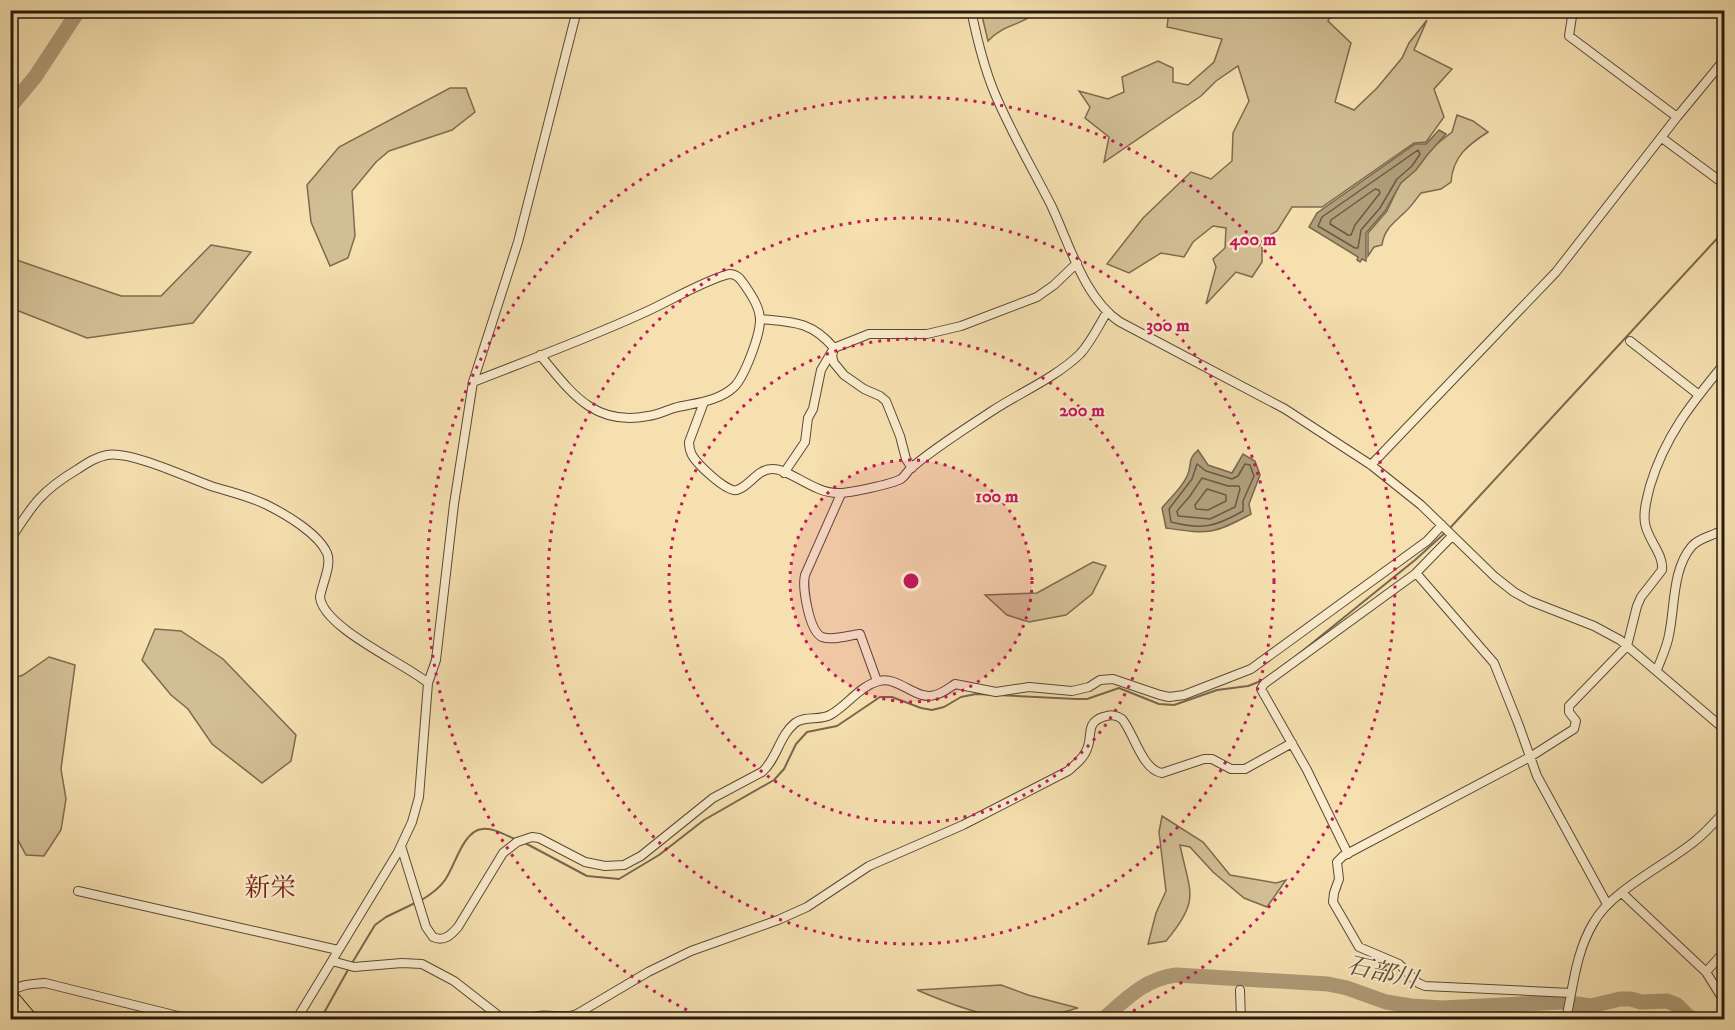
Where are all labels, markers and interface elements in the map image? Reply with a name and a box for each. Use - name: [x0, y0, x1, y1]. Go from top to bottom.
- text: 400 m: [1228, 229, 1277, 251]
- text: 300 m: [1146, 315, 1190, 337]
- text: 200 m: [1059, 400, 1105, 422]
- text: 100 m: [975, 486, 1019, 508]
- centre of rings: [901, 571, 921, 591]
- district label: 新栄: [244, 872, 296, 905]
- water label: 石部川: [1344, 950, 1423, 996]

